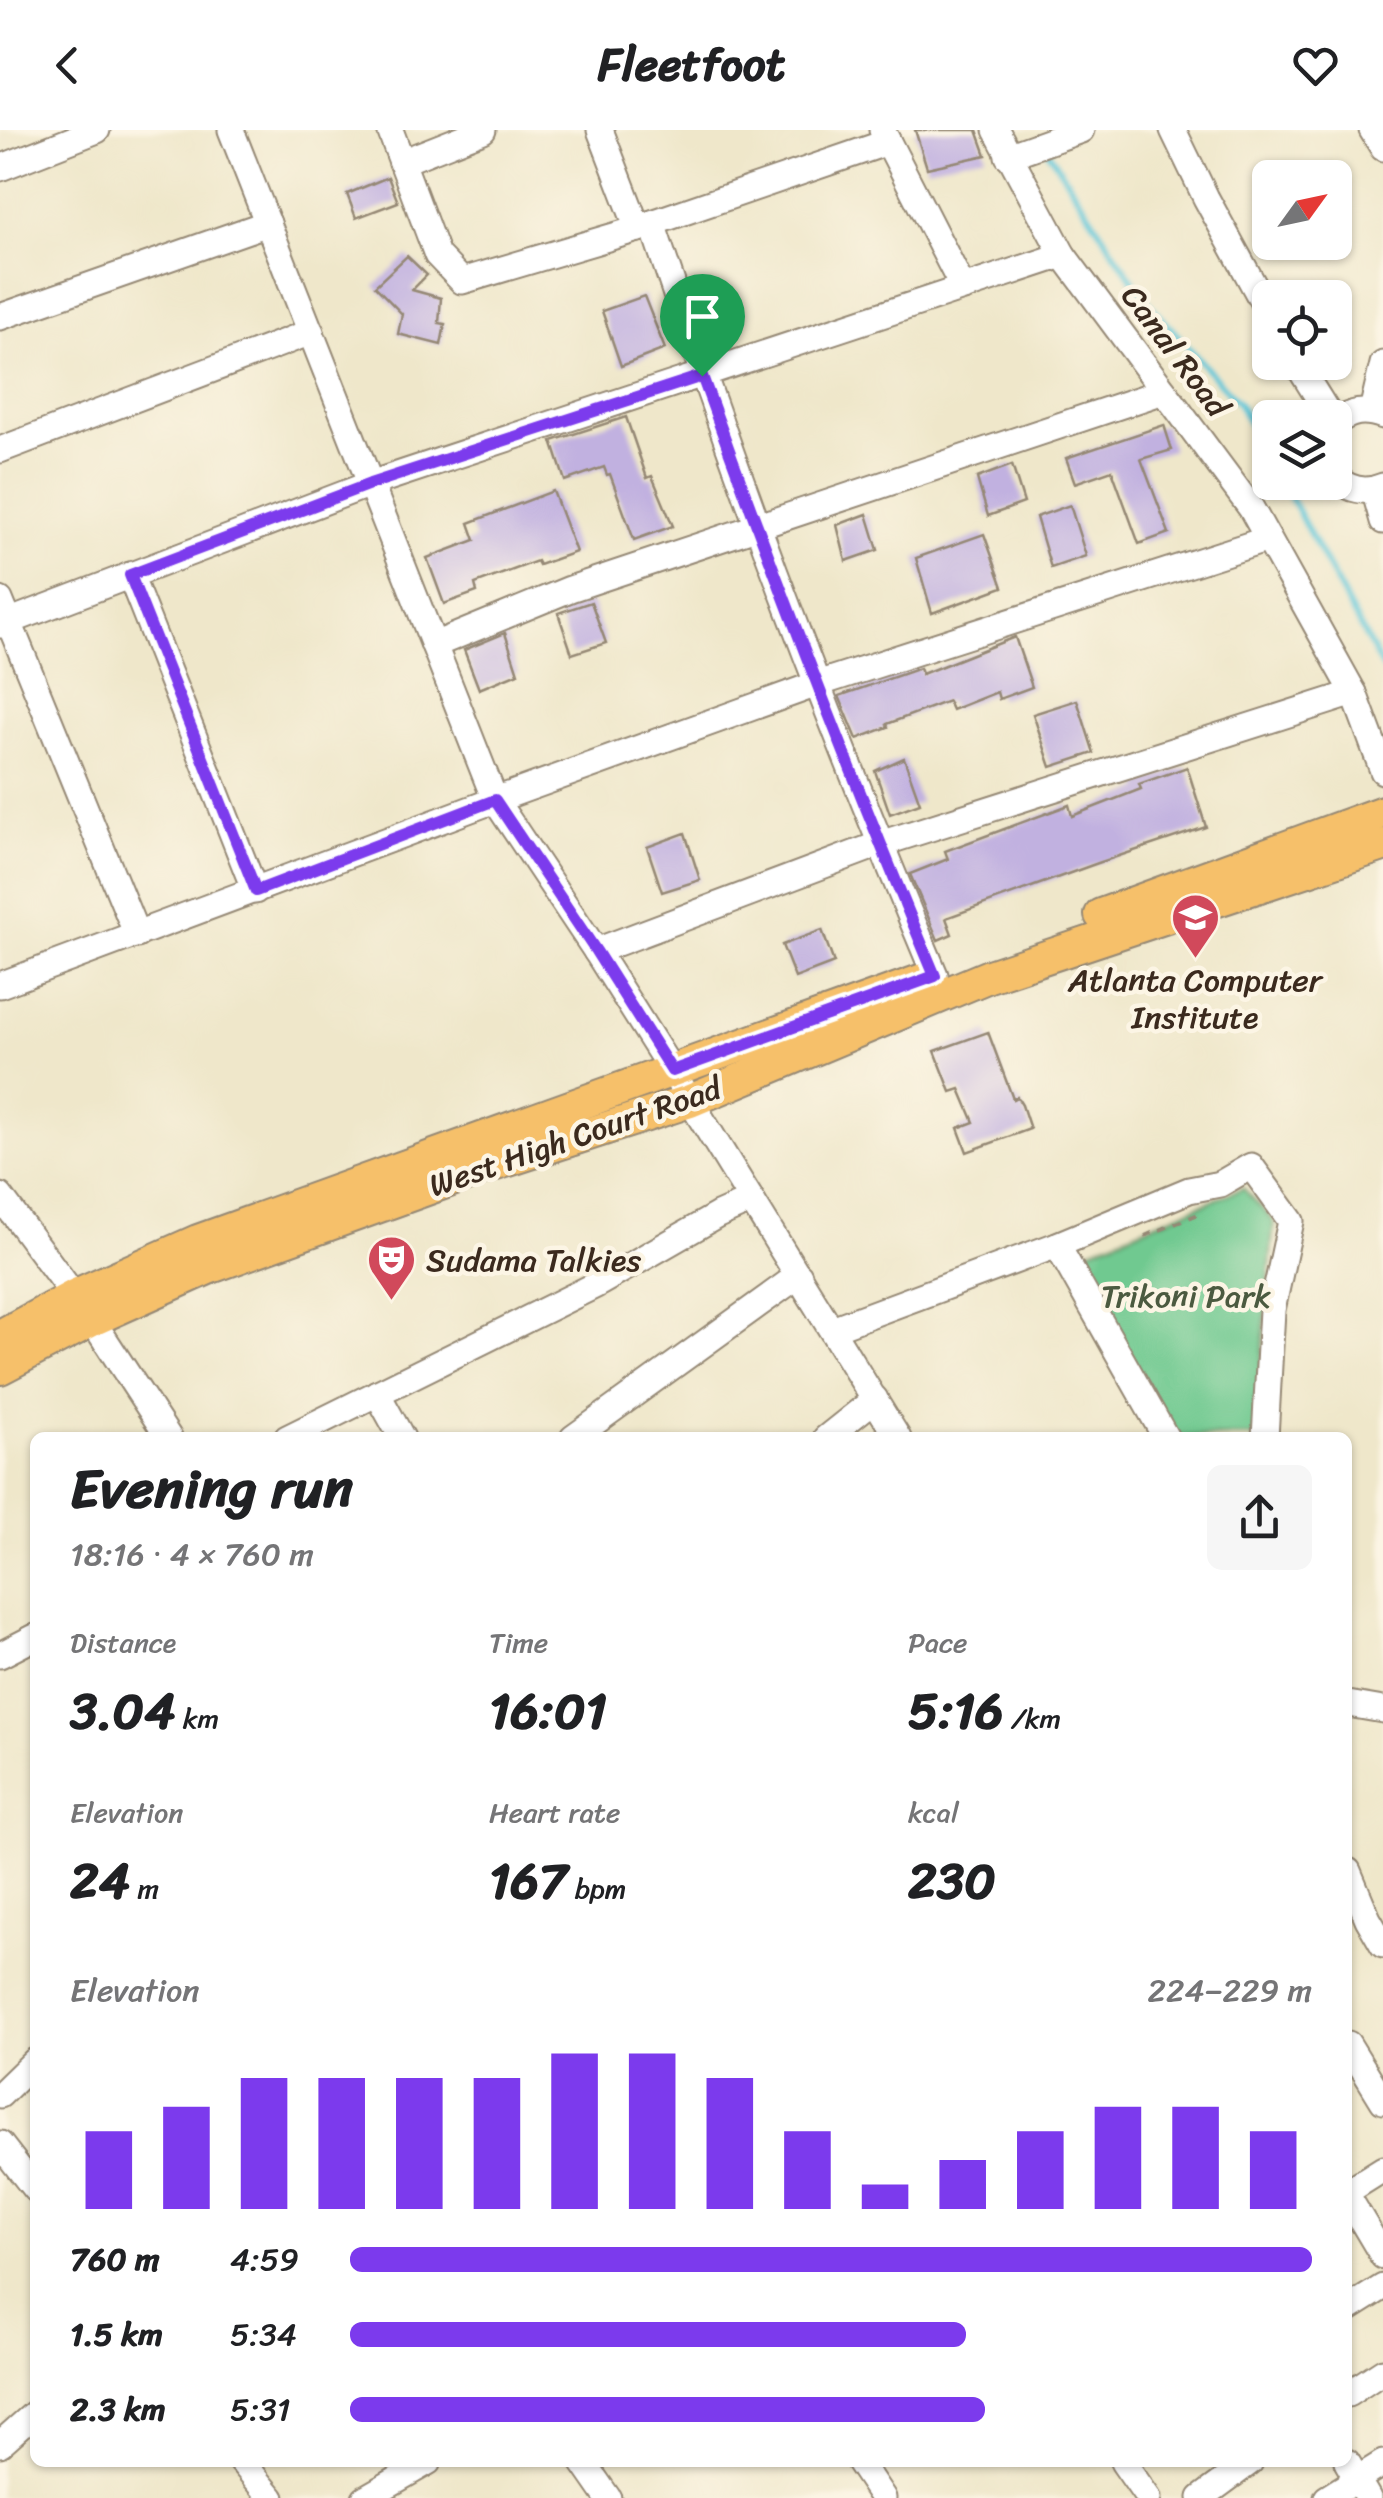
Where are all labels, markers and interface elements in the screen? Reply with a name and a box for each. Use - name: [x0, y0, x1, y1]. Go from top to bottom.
- text: Fleetfoot: [598, 25, 785, 105]
- icon: back: [40, 38, 95, 93]
- icon: heart: [1288, 38, 1343, 93]
- north arrow: [1252, 160, 1352, 260]
- map controls: [1252, 160, 1352, 500]
- street label: Canal Road: [1106, 272, 1246, 432]
- pin: [660, 274, 745, 377]
- button: locate: [1252, 280, 1352, 380]
- icon: arrive: [675, 289, 730, 344]
- button: layers: [1252, 400, 1352, 500]
- school or university icon: Atlanta Computer Institute: [1169, 892, 1221, 960]
- place label: Atlanta Computer Institute: [1067, 952, 1324, 1046]
- street label: West High Court Road: [421, 1060, 731, 1214]
- place label: Sudama Talkies: [426, 1232, 641, 1289]
- theatre icon: Sudama Talkies: [365, 1234, 417, 1302]
- park label: Trikoni Park: [1101, 1268, 1271, 1325]
- text: Evening run: [70, 1440, 353, 1537]
- button: share: [1207, 1465, 1312, 1570]
- text: 18:16 · 4 × 760 m: [70, 1526, 314, 1583]
- text: Distance: [70, 1618, 176, 1667]
- text: Time: [489, 1618, 548, 1667]
- text: Pace: [908, 1618, 967, 1667]
- text: 3.04: [70, 1667, 175, 1756]
- text: 16:01: [489, 1667, 607, 1756]
- text: 5:16: [908, 1667, 1004, 1756]
- text: km: [175, 1694, 219, 1743]
- text: /km: [1004, 1694, 1061, 1743]
- text: Elevation: [70, 1788, 183, 1837]
- text: Heart rate: [489, 1788, 620, 1837]
- text: kcal: [908, 1788, 959, 1837]
- text: 24: [70, 1837, 130, 1926]
- text: 167: [489, 1837, 567, 1926]
- text: 230: [908, 1837, 996, 1926]
- text: m: [130, 1864, 159, 1913]
- text: bpm: [567, 1864, 626, 1913]
- text: Elevation: [70, 1962, 200, 2019]
- text: 224–229 m: [1147, 1962, 1312, 2019]
- text: 760 m: [70, 2231, 160, 2288]
- text: 4:59: [230, 2231, 299, 2288]
- text: 1.5 km: [70, 2306, 163, 2363]
- text: 5:34: [230, 2306, 297, 2363]
- text: 2.3 km: [70, 2381, 166, 2438]
- text: 5:31: [230, 2381, 291, 2438]

